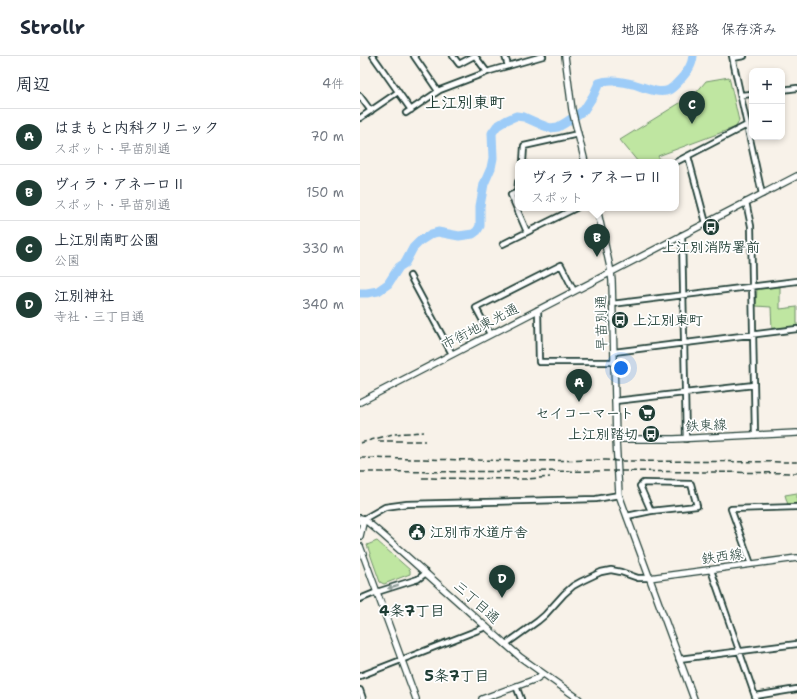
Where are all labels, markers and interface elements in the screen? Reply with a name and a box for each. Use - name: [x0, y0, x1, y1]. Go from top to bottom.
- text: Strollr: [20, 15, 85, 40]
- text: 地図: [621, 20, 649, 38]
- text: 経路: [671, 20, 699, 38]
- text: 保存済み: [721, 20, 777, 38]
- map controls: [749, 68, 785, 140]
- button: +: [749, 68, 785, 104]
- text: 周辺: [16, 73, 50, 95]
- text: 4件: [322, 75, 344, 92]
- pin: C: [679, 91, 705, 124]
- district label: 上江別東町: [425, 92, 505, 113]
- button: −: [749, 104, 785, 140]
- text: はまもと内科クリニック: [54, 118, 219, 138]
- text: A: [24, 128, 34, 145]
- text: 70 m: [310, 128, 344, 145]
- text: スポット · 早苗別通: [54, 140, 171, 157]
- popup: [515, 159, 679, 211]
- text: ヴィラ・アネーロⅡ: [531, 167, 663, 187]
- text: ヴィラ・アネーロⅡ: [54, 174, 186, 194]
- text: B: [25, 184, 33, 201]
- text: 150 m: [306, 184, 344, 201]
- text: スポット: [531, 189, 583, 206]
- text: スポット · 早苗別通: [54, 196, 171, 213]
- bus stop icon: 上江別消防署前: [701, 217, 721, 237]
- pin: B: [584, 224, 610, 257]
- text: 上江別南町公園: [54, 230, 159, 250]
- place label: 上江別消防署前: [662, 238, 760, 256]
- text: C: [25, 240, 33, 257]
- text: 330 m: [302, 240, 344, 257]
- text: 公園: [54, 252, 80, 269]
- text: 江別神社: [54, 286, 114, 306]
- street label: 早苗別通: [592, 295, 610, 351]
- text: D: [24, 296, 34, 313]
- text: 340 m: [302, 296, 344, 313]
- street label: 市街地東光通: [438, 299, 522, 353]
- text: 寺社 · 三丁目通: [54, 308, 145, 325]
- bus stop icon: 上江別東町: [610, 310, 630, 330]
- place label: 上江別東町: [633, 311, 703, 329]
- your location: [611, 358, 631, 378]
- pin: A: [566, 369, 592, 402]
- supermarket icon: セイコーマート: [637, 403, 657, 423]
- place label: セイコーマート: [535, 404, 634, 422]
- street label: 鉄東線: [685, 415, 727, 435]
- bus stop icon: 上江別踏切: [641, 424, 661, 444]
- place label: 上江別踏切: [568, 425, 638, 443]
- public building icon: 江別市水道庁舎: [407, 522, 427, 542]
- place label: 江別市水道庁舎: [430, 523, 528, 541]
- street label: 鉄西線: [700, 544, 744, 568]
- pin: D: [489, 565, 515, 598]
- street label: 三丁目通: [450, 577, 504, 627]
- one-way arrow: [387, 584, 399, 590]
- district label: 4条7丁目: [379, 601, 445, 621]
- district label: 5条7丁目: [425, 666, 489, 686]

